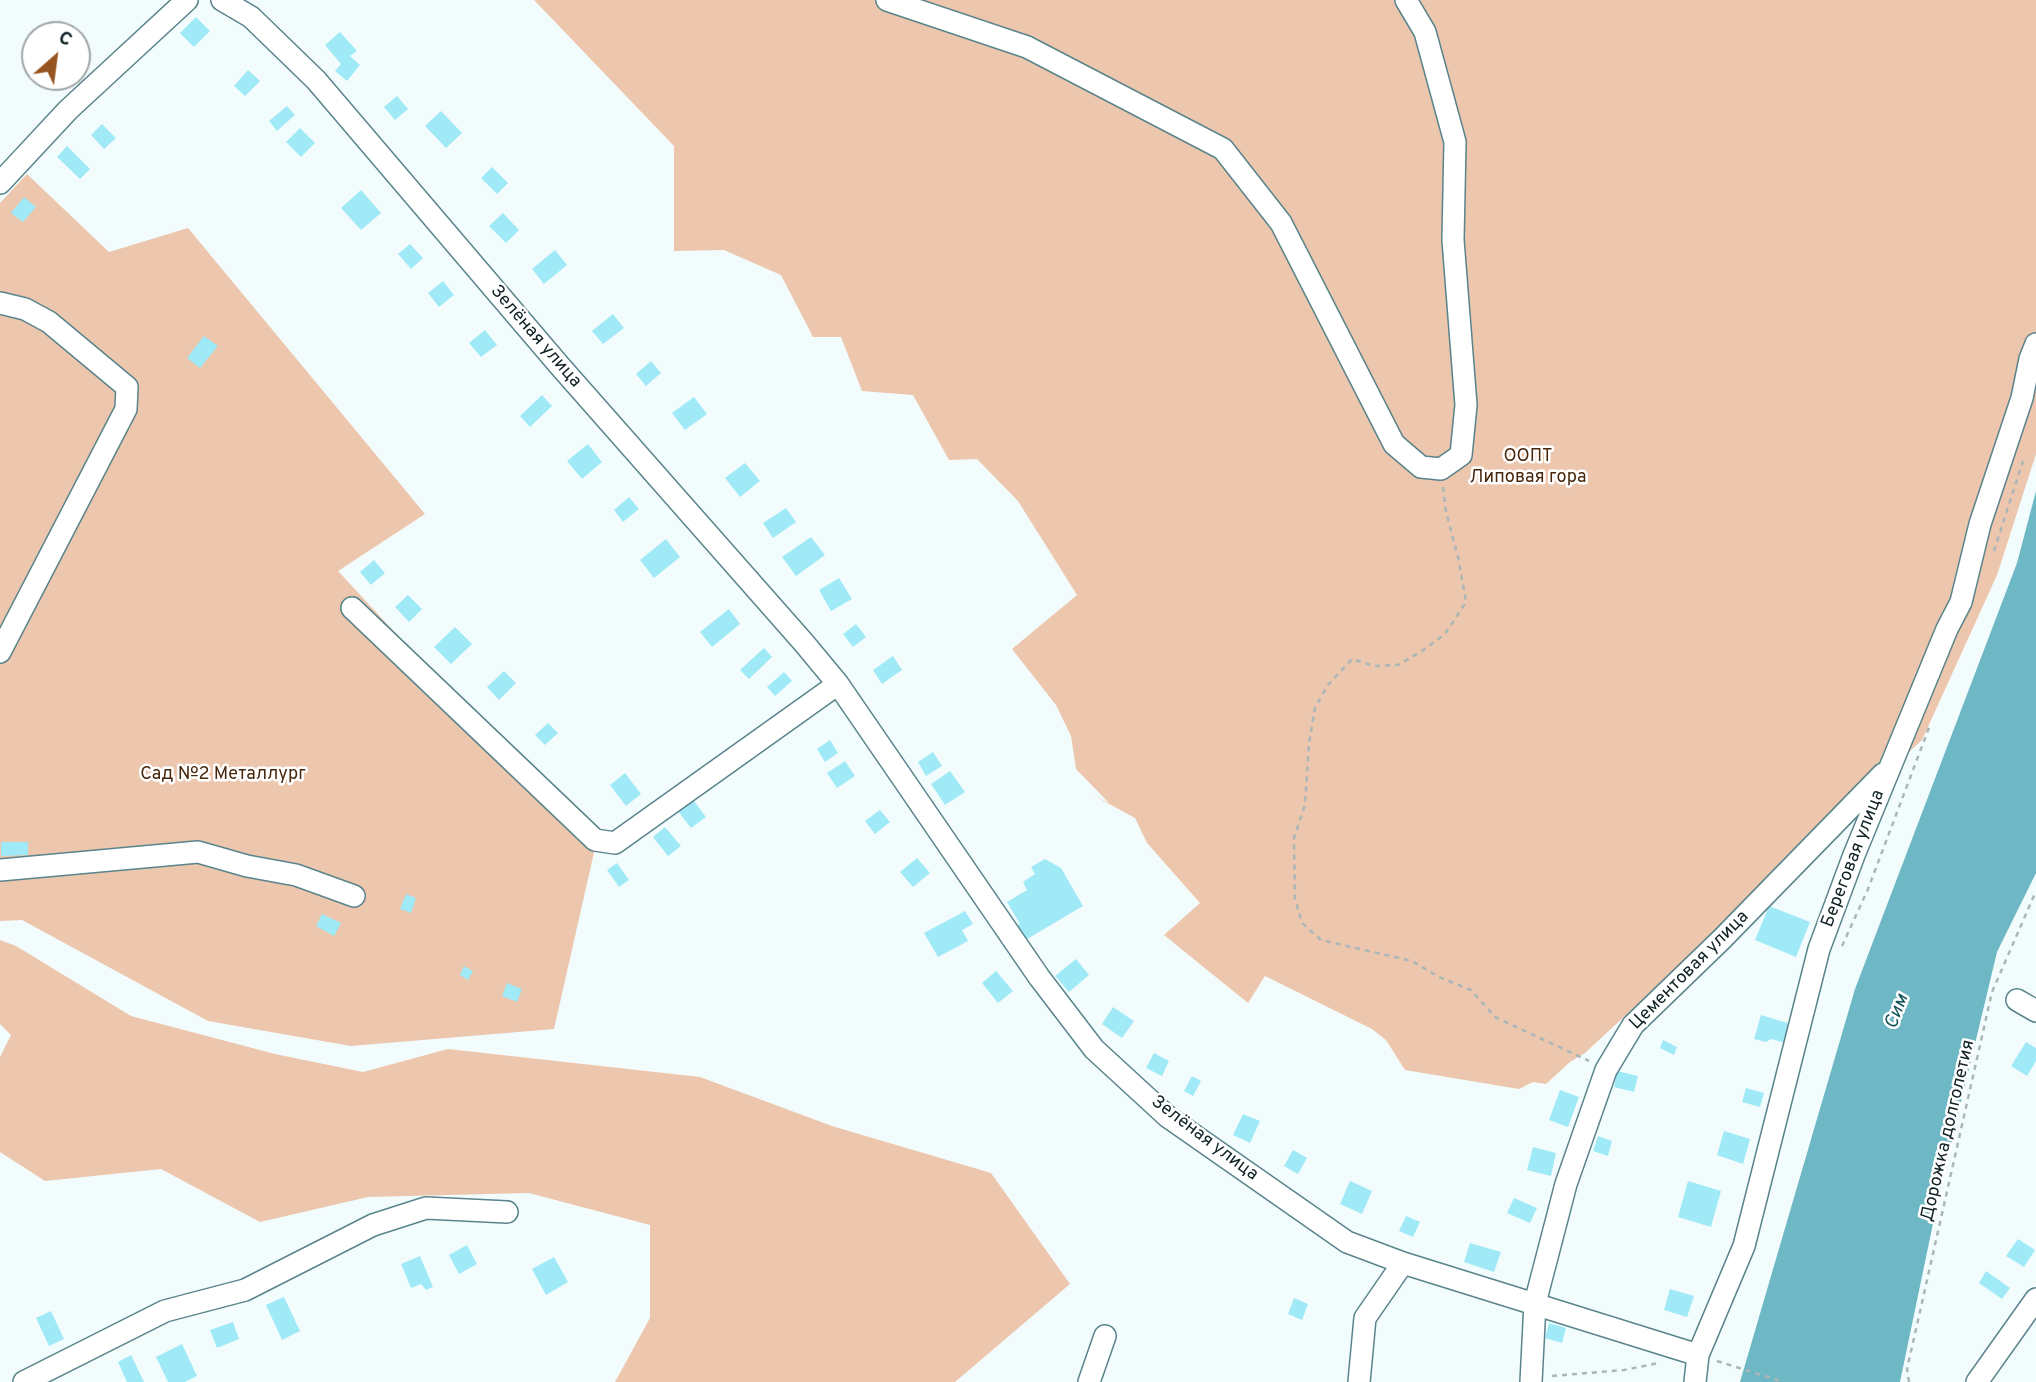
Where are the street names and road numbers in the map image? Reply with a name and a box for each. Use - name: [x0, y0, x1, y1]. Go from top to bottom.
- street label: Зелёная улица: [485, 281, 585, 393]
- street label: Береговая улица: [1818, 787, 1890, 931]
- street label: Цементовая улица: [1626, 907, 1754, 1035]
- street label: Дорожка долголетия: [1918, 1038, 1980, 1224]
- street label: Зелёная улица: [1146, 1092, 1262, 1186]

